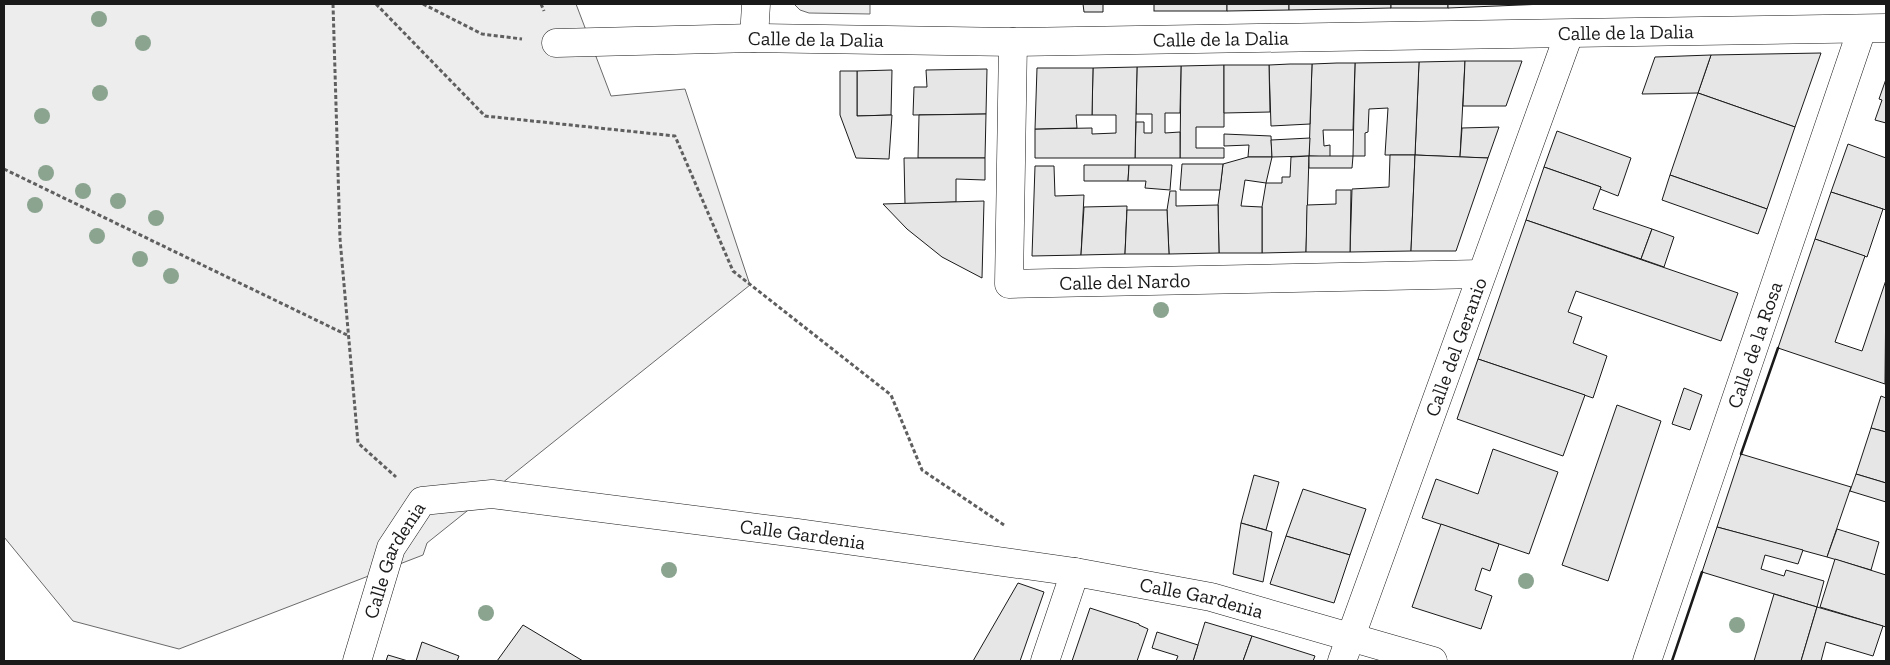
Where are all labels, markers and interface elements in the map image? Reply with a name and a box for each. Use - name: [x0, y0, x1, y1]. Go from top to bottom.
- street label: Calle de la Dalia: [1558, 19, 1694, 45]
- street label: Calle de la Dalia: [748, 26, 884, 52]
- street label: Calle de la Dalia: [1153, 26, 1289, 52]
- street label: Calle del Nardo: [1059, 268, 1191, 295]
- street label: Calle del Geranio: [1420, 274, 1492, 420]
- street label: Calle de la Rosa: [1722, 278, 1787, 411]
- street label: Calle Gardenia: [358, 497, 430, 621]
- street label: Calle Gardenia: [739, 514, 867, 555]
- street label: Calle Gardenia: [1138, 572, 1267, 624]

